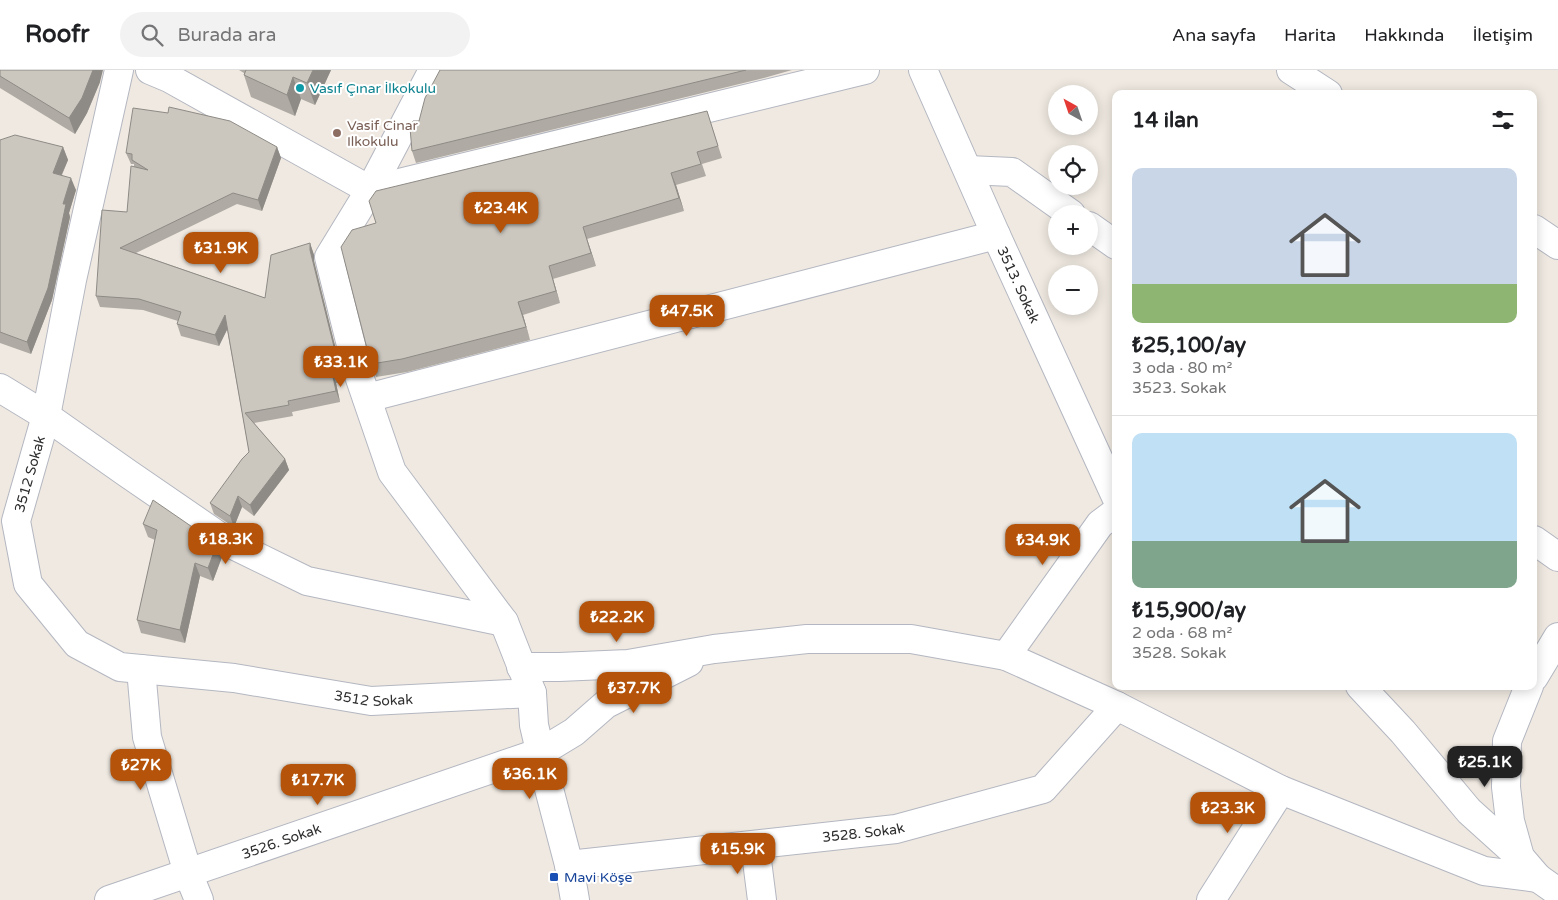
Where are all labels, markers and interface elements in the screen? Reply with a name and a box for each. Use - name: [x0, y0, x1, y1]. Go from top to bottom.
- search box: [120, 12, 470, 57]
- text: Roofr: [25, 20, 90, 49]
- icon: search: [138, 21, 166, 49]
- text: Burada ara: [178, 24, 276, 46]
- text: Ana sayfa: [1172, 24, 1256, 46]
- text: Harita: [1284, 24, 1336, 46]
- text: Hakkında: [1364, 24, 1444, 46]
- text: İletişim: [1472, 24, 1533, 46]
- place label: Vasıf Çınar İlkokulu: [310, 80, 436, 97]
- marker: Vasıf Çınar İlkokulu: [294, 82, 306, 94]
- north arrow: [1048, 85, 1098, 135]
- map controls: [1048, 85, 1098, 315]
- icon: filters: [1489, 106, 1517, 134]
- text: 14 ilan: [1132, 108, 1199, 133]
- place label: Vasif Cinar Ilkokulu: [347, 117, 419, 150]
- marker: Vasif Cinar Ilkokulu: [331, 127, 343, 139]
- button: locate: [1048, 145, 1098, 195]
- pin: ₺23.4K: [460, 191, 542, 234]
- text: ₺23.4K: [474, 198, 528, 218]
- icon: home: [1280, 200, 1370, 290]
- button: +: [1048, 205, 1098, 255]
- pin: ₺31.9K: [180, 232, 262, 274]
- text: ₺31.9K: [194, 238, 248, 258]
- street label: 3513. Sokak: [994, 244, 1044, 326]
- button: −: [1048, 265, 1098, 315]
- pin: ₺47.5K: [646, 294, 728, 337]
- text: ₺47.5K: [661, 301, 713, 321]
- text: ₺25,100/ay: [1132, 333, 1246, 358]
- pin: ₺33.1K: [300, 346, 382, 388]
- text: ₺33.1K: [314, 352, 368, 372]
- text: 3 oda · 80 m²: [1132, 358, 1232, 378]
- text: 3523. Sokak: [1132, 378, 1226, 398]
- street label: 3512 Sokak: [11, 433, 49, 514]
- icon: home: [1280, 466, 1370, 556]
- pin: ₺18.3K: [185, 522, 267, 565]
- pin: ₺34.9K: [1002, 524, 1084, 566]
- text: ₺18.3K: [199, 529, 253, 549]
- text: ₺34.9K: [1016, 530, 1070, 550]
- text: ₺15,900/ay: [1132, 598, 1246, 623]
- pin: ₺22.2K: [576, 600, 658, 643]
- text: ₺22.2K: [590, 607, 644, 627]
- text: 2 oda · 68 m²: [1132, 623, 1232, 643]
- text: 3528. Sokak: [1132, 643, 1226, 663]
- pin: ₺37.7K: [593, 672, 675, 714]
- text: ₺37.7K: [608, 678, 660, 698]
- street label: 3512 Sokak: [333, 686, 414, 710]
- pin: ₺25.1K: [1444, 746, 1526, 788]
- pin: ₺27K: [111, 748, 171, 791]
- text: ₺25.1K: [1458, 752, 1512, 772]
- text: ₺27K: [121, 755, 161, 775]
- pin: ₺36.1K: [489, 758, 571, 800]
- pin: ₺17.7K: [277, 764, 359, 806]
- text: ₺36.1K: [503, 764, 557, 784]
- text: ₺17.7K: [292, 770, 344, 790]
- pin: ₺23.3K: [1187, 792, 1269, 834]
- text: ₺23.3K: [1201, 798, 1255, 818]
- street label: 3526. Sokak: [239, 819, 323, 862]
- street label: 3528. Sokak: [821, 819, 907, 846]
- pin: ₺15.9K: [697, 832, 779, 875]
- text: ₺15.9K: [711, 839, 765, 859]
- place label: Mavi Köşe: [564, 869, 632, 886]
- marker: Mavi Köşe: [548, 871, 560, 883]

